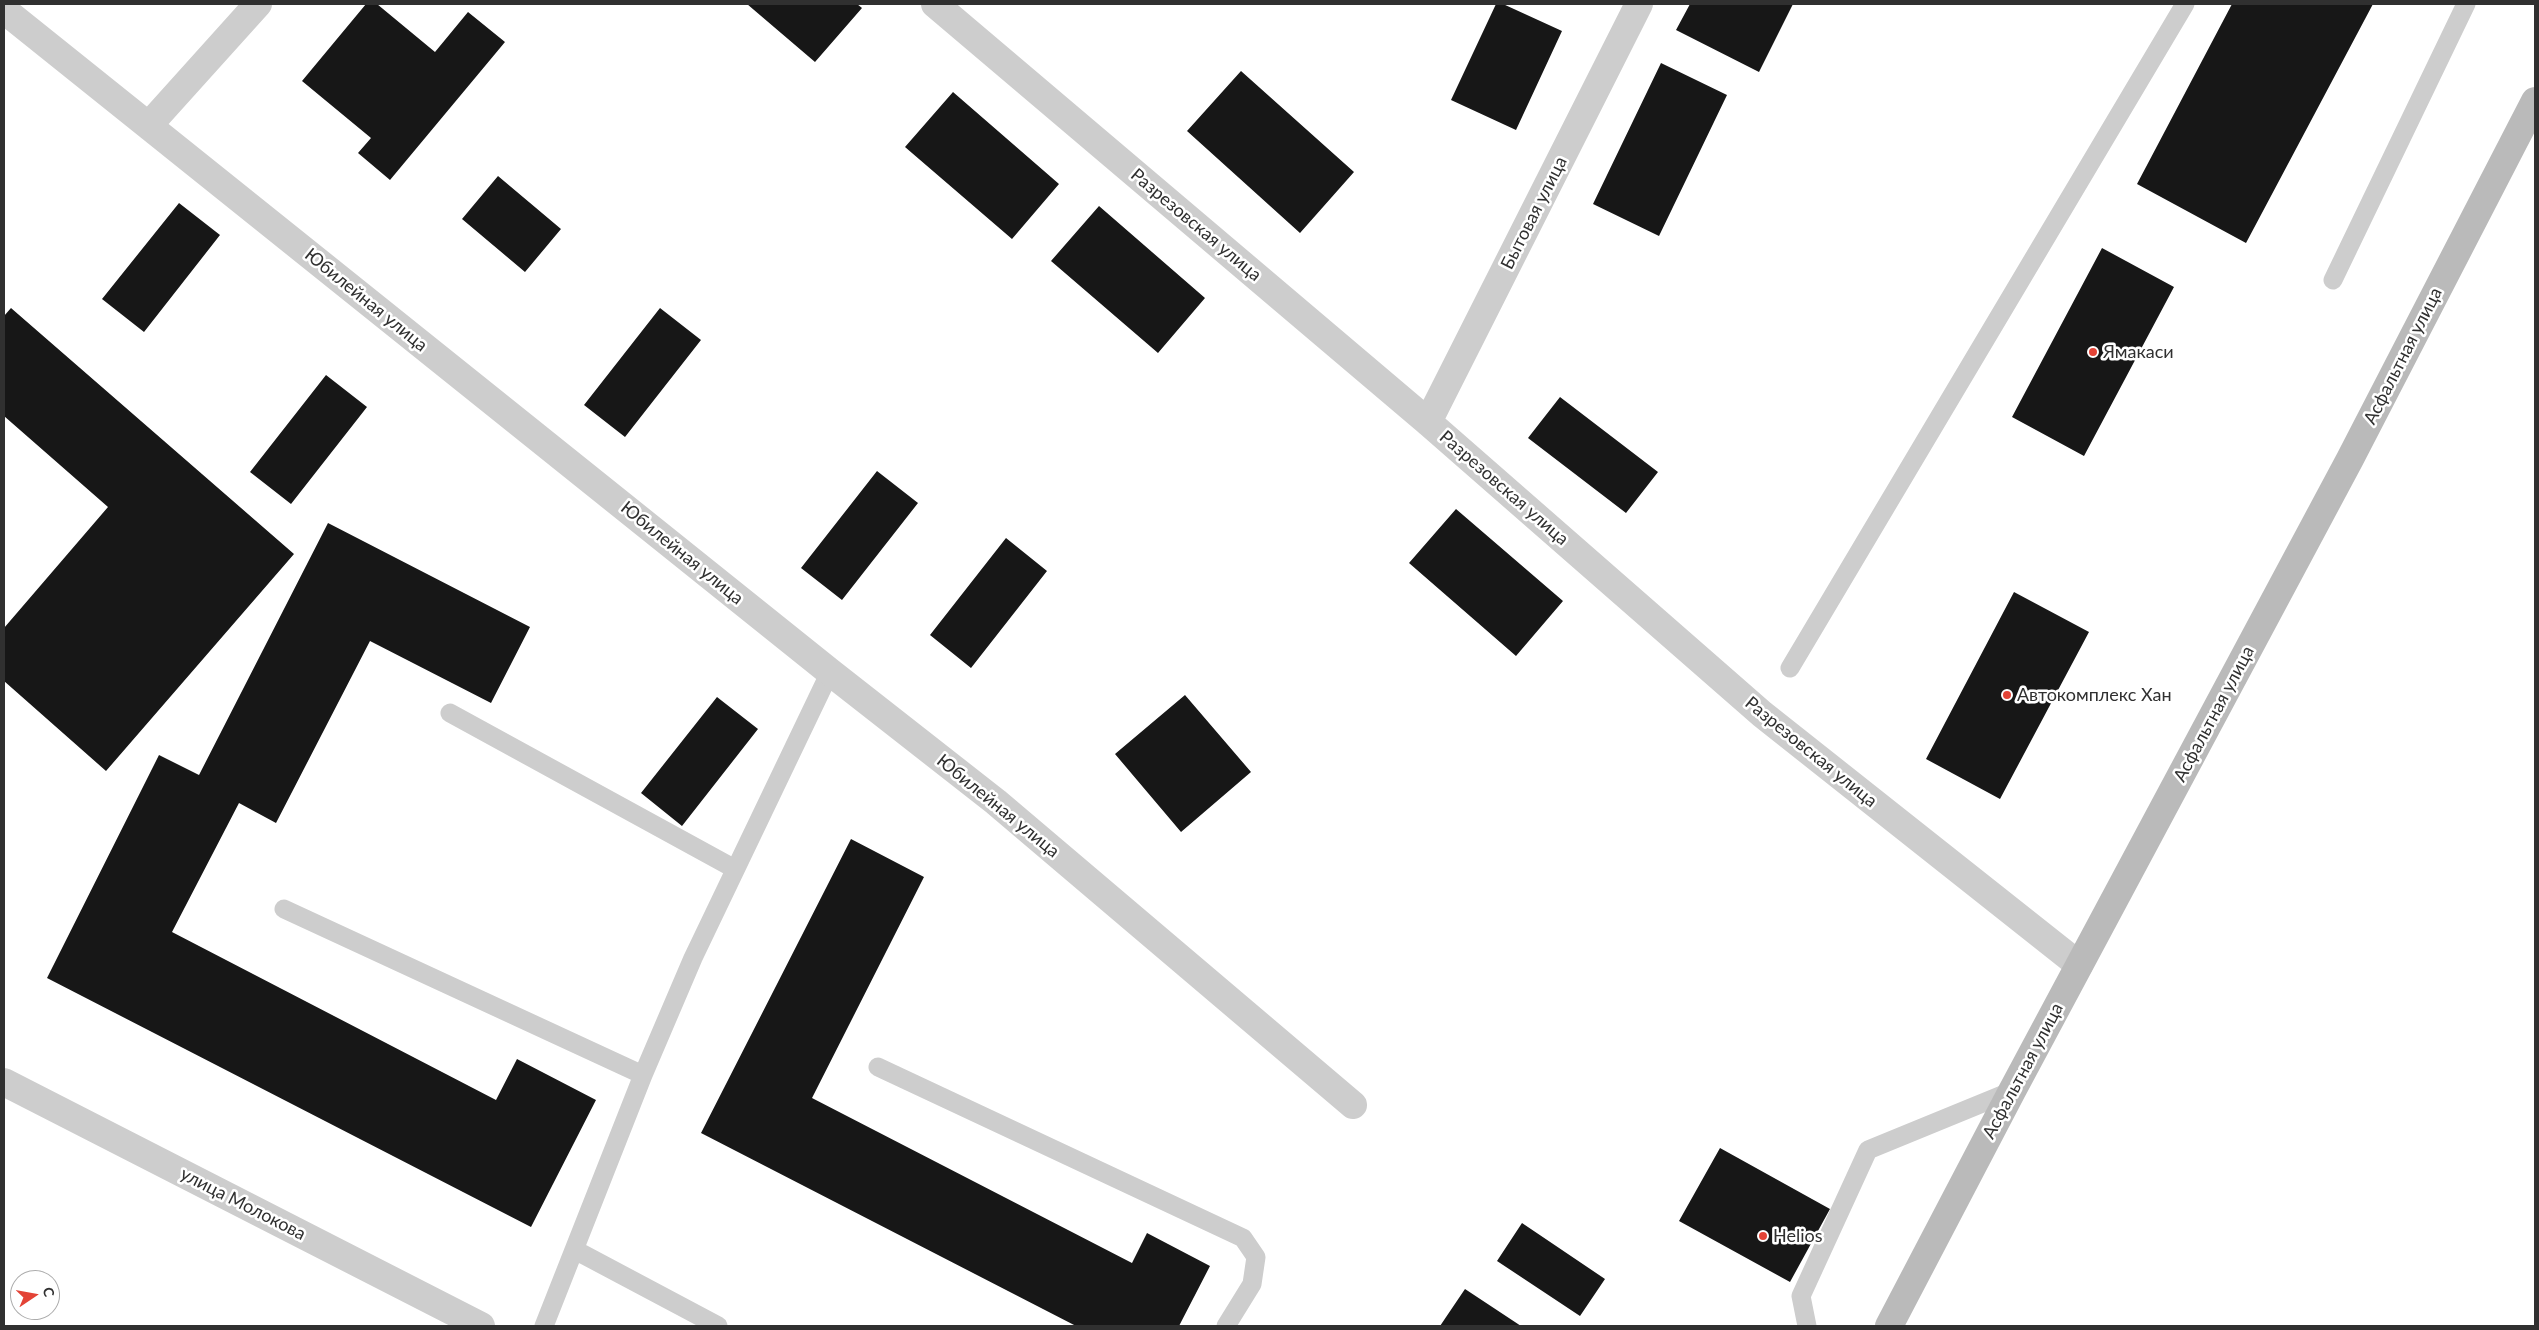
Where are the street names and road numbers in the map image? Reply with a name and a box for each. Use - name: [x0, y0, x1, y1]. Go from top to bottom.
- street label: Бытовая улица: [1496, 153, 1572, 273]
- street label: Разрезовская улица: [1126, 164, 1266, 286]
- street label: Юбилейная улица: [300, 244, 432, 356]
- street label: Асфальтная улица: [2359, 284, 2447, 428]
- street label: Разрезовская улица: [1435, 426, 1573, 550]
- street label: Юбилейная улица: [616, 497, 748, 609]
- street label: Асфальтная улица: [2169, 642, 2259, 786]
- street label: Разрезовская улица: [1741, 692, 1881, 812]
- street label: Юбилейная улица: [932, 750, 1064, 862]
- street label: Асфальтная улица: [1978, 999, 2068, 1143]
- street label: улица Молокова: [177, 1163, 309, 1245]

